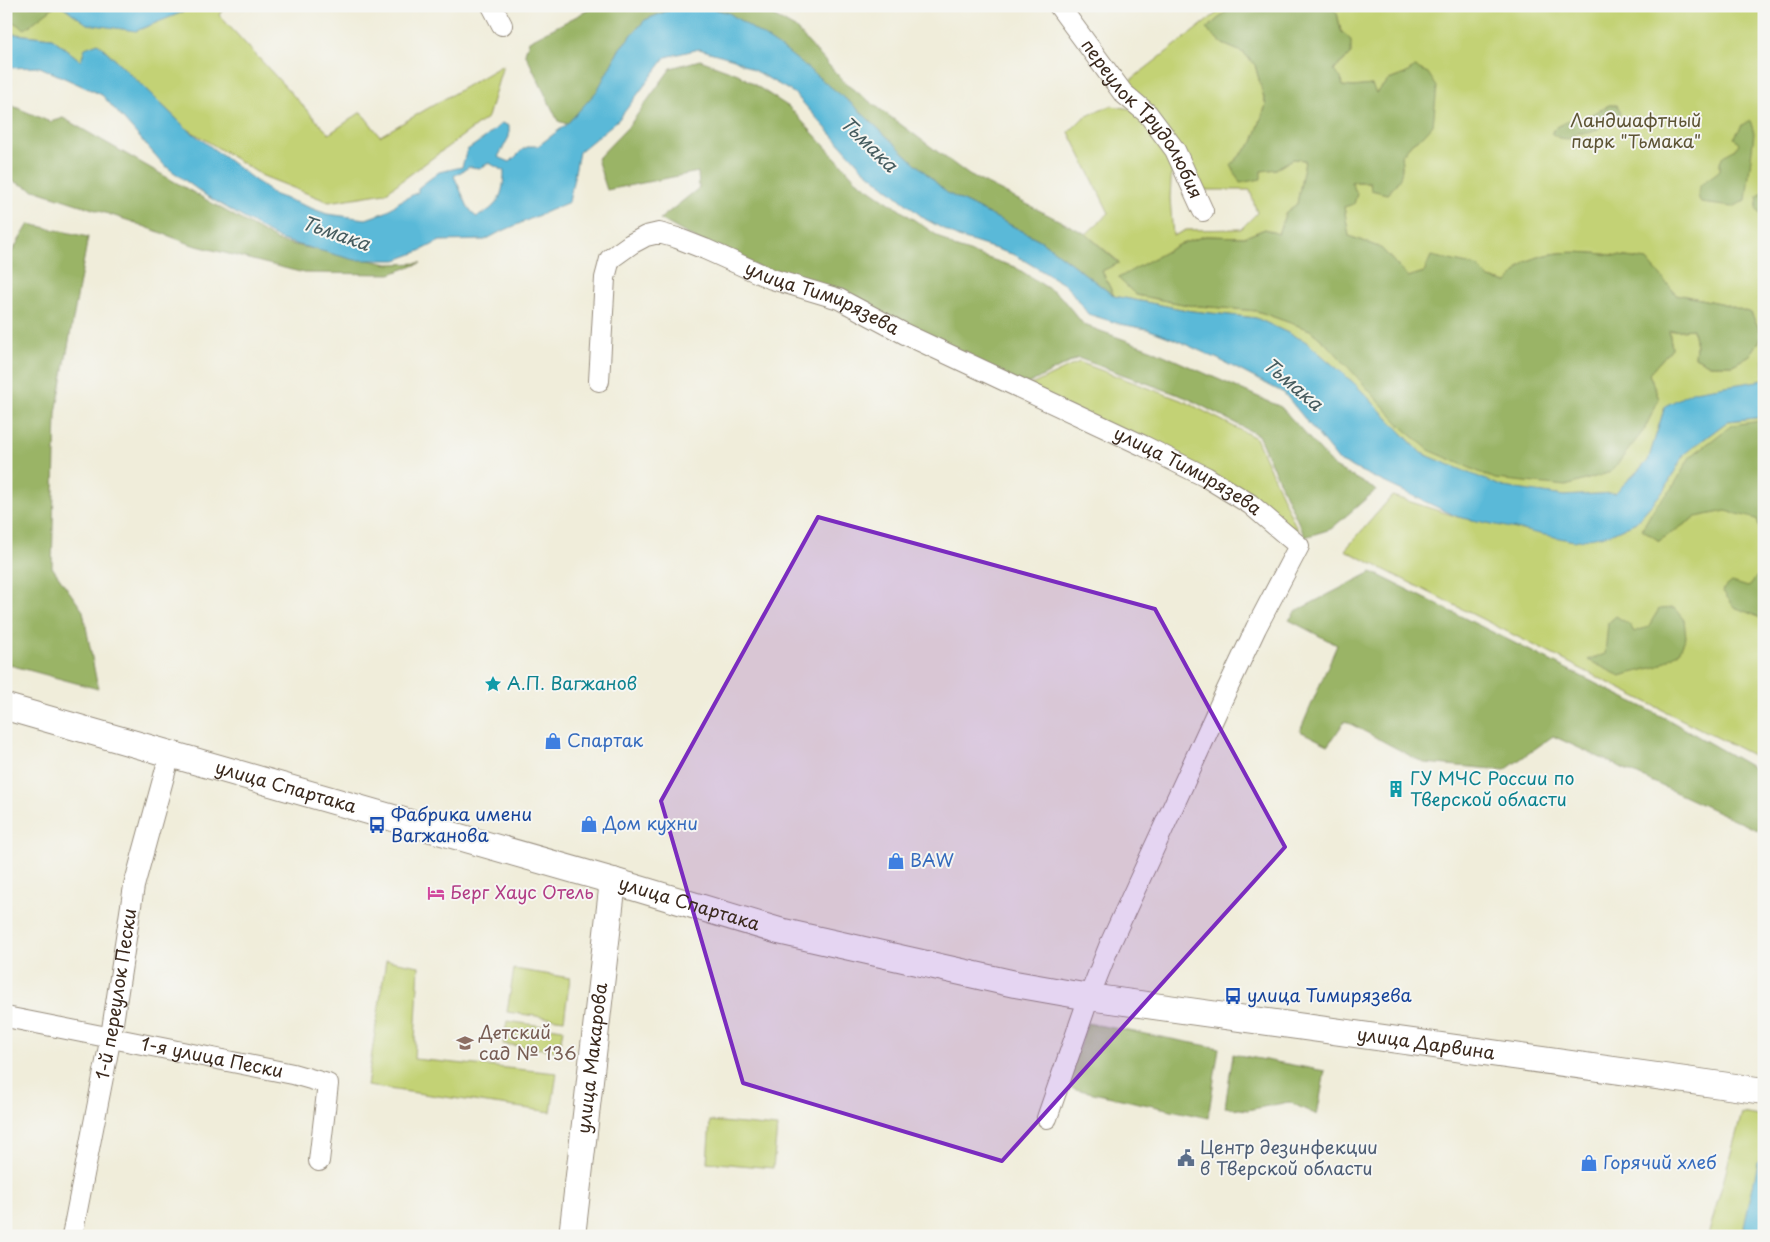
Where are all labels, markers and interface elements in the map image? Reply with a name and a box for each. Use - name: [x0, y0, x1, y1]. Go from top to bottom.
- street label: переулок Трудолюбия: [1075, 33, 1210, 203]
- park label: Ландшафтный парк "Тьмака": [1570, 106, 1702, 154]
- water label: Тьмака: [835, 109, 905, 178]
- water label: Тьмака: [299, 207, 375, 257]
- street label: улица Тимирязева: [741, 254, 905, 341]
- water label: Тьмака: [1258, 350, 1330, 417]
- street label: улица Тимирязева: [1110, 419, 1269, 521]
- place label: А.П. Вагжанов: [507, 669, 637, 696]
- place icon: А.П. Вагжанов: [483, 674, 503, 694]
- place label: Спартак: [567, 726, 644, 753]
- shop icon: Спартак: [543, 731, 563, 751]
- street label: улица Спартака: [212, 753, 361, 819]
- place label: ГУ МЧС России по Тверской области: [1410, 764, 1575, 812]
- building icon: ГУ МЧС России по Тверской области: [1386, 779, 1406, 799]
- place label: Фабрика имени Вагжанова: [391, 800, 532, 848]
- place label: Дом кухни: [602, 809, 698, 836]
- shop icon: Дом кухни: [579, 814, 599, 834]
- bus stop icon: Фабрика имени Вагжанова: [367, 815, 387, 835]
- place label: BAW: [910, 846, 954, 873]
- shop icon: BAW: [886, 851, 906, 871]
- street label: улица Спартака: [616, 869, 764, 937]
- place label: Берг Хаус Отель: [450, 878, 594, 905]
- hotel icon: Берг Хаус Отель: [426, 883, 446, 903]
- street label: 1-й переулок Пески: [88, 906, 142, 1082]
- street label: улица Макарова: [569, 980, 613, 1135]
- place label: улица Тимирязева: [1247, 981, 1413, 1008]
- bus stop icon: улица Тимирязева: [1223, 986, 1243, 1006]
- place label: Детский сад № 136: [478, 1018, 577, 1066]
- street label: улица Дарвина: [1355, 1019, 1498, 1065]
- street label: 1-я улица Пески: [139, 1029, 286, 1084]
- school or university icon: Детский сад № 136: [455, 1033, 475, 1053]
- place label: Центр дезинфекции в Тверской области: [1200, 1133, 1378, 1181]
- public building icon: Центр дезинфекции в Тверской области: [1176, 1148, 1196, 1168]
- place label: Горячий хлеб: [1603, 1148, 1717, 1175]
- shop icon: Горячий хлеб: [1579, 1153, 1599, 1173]

